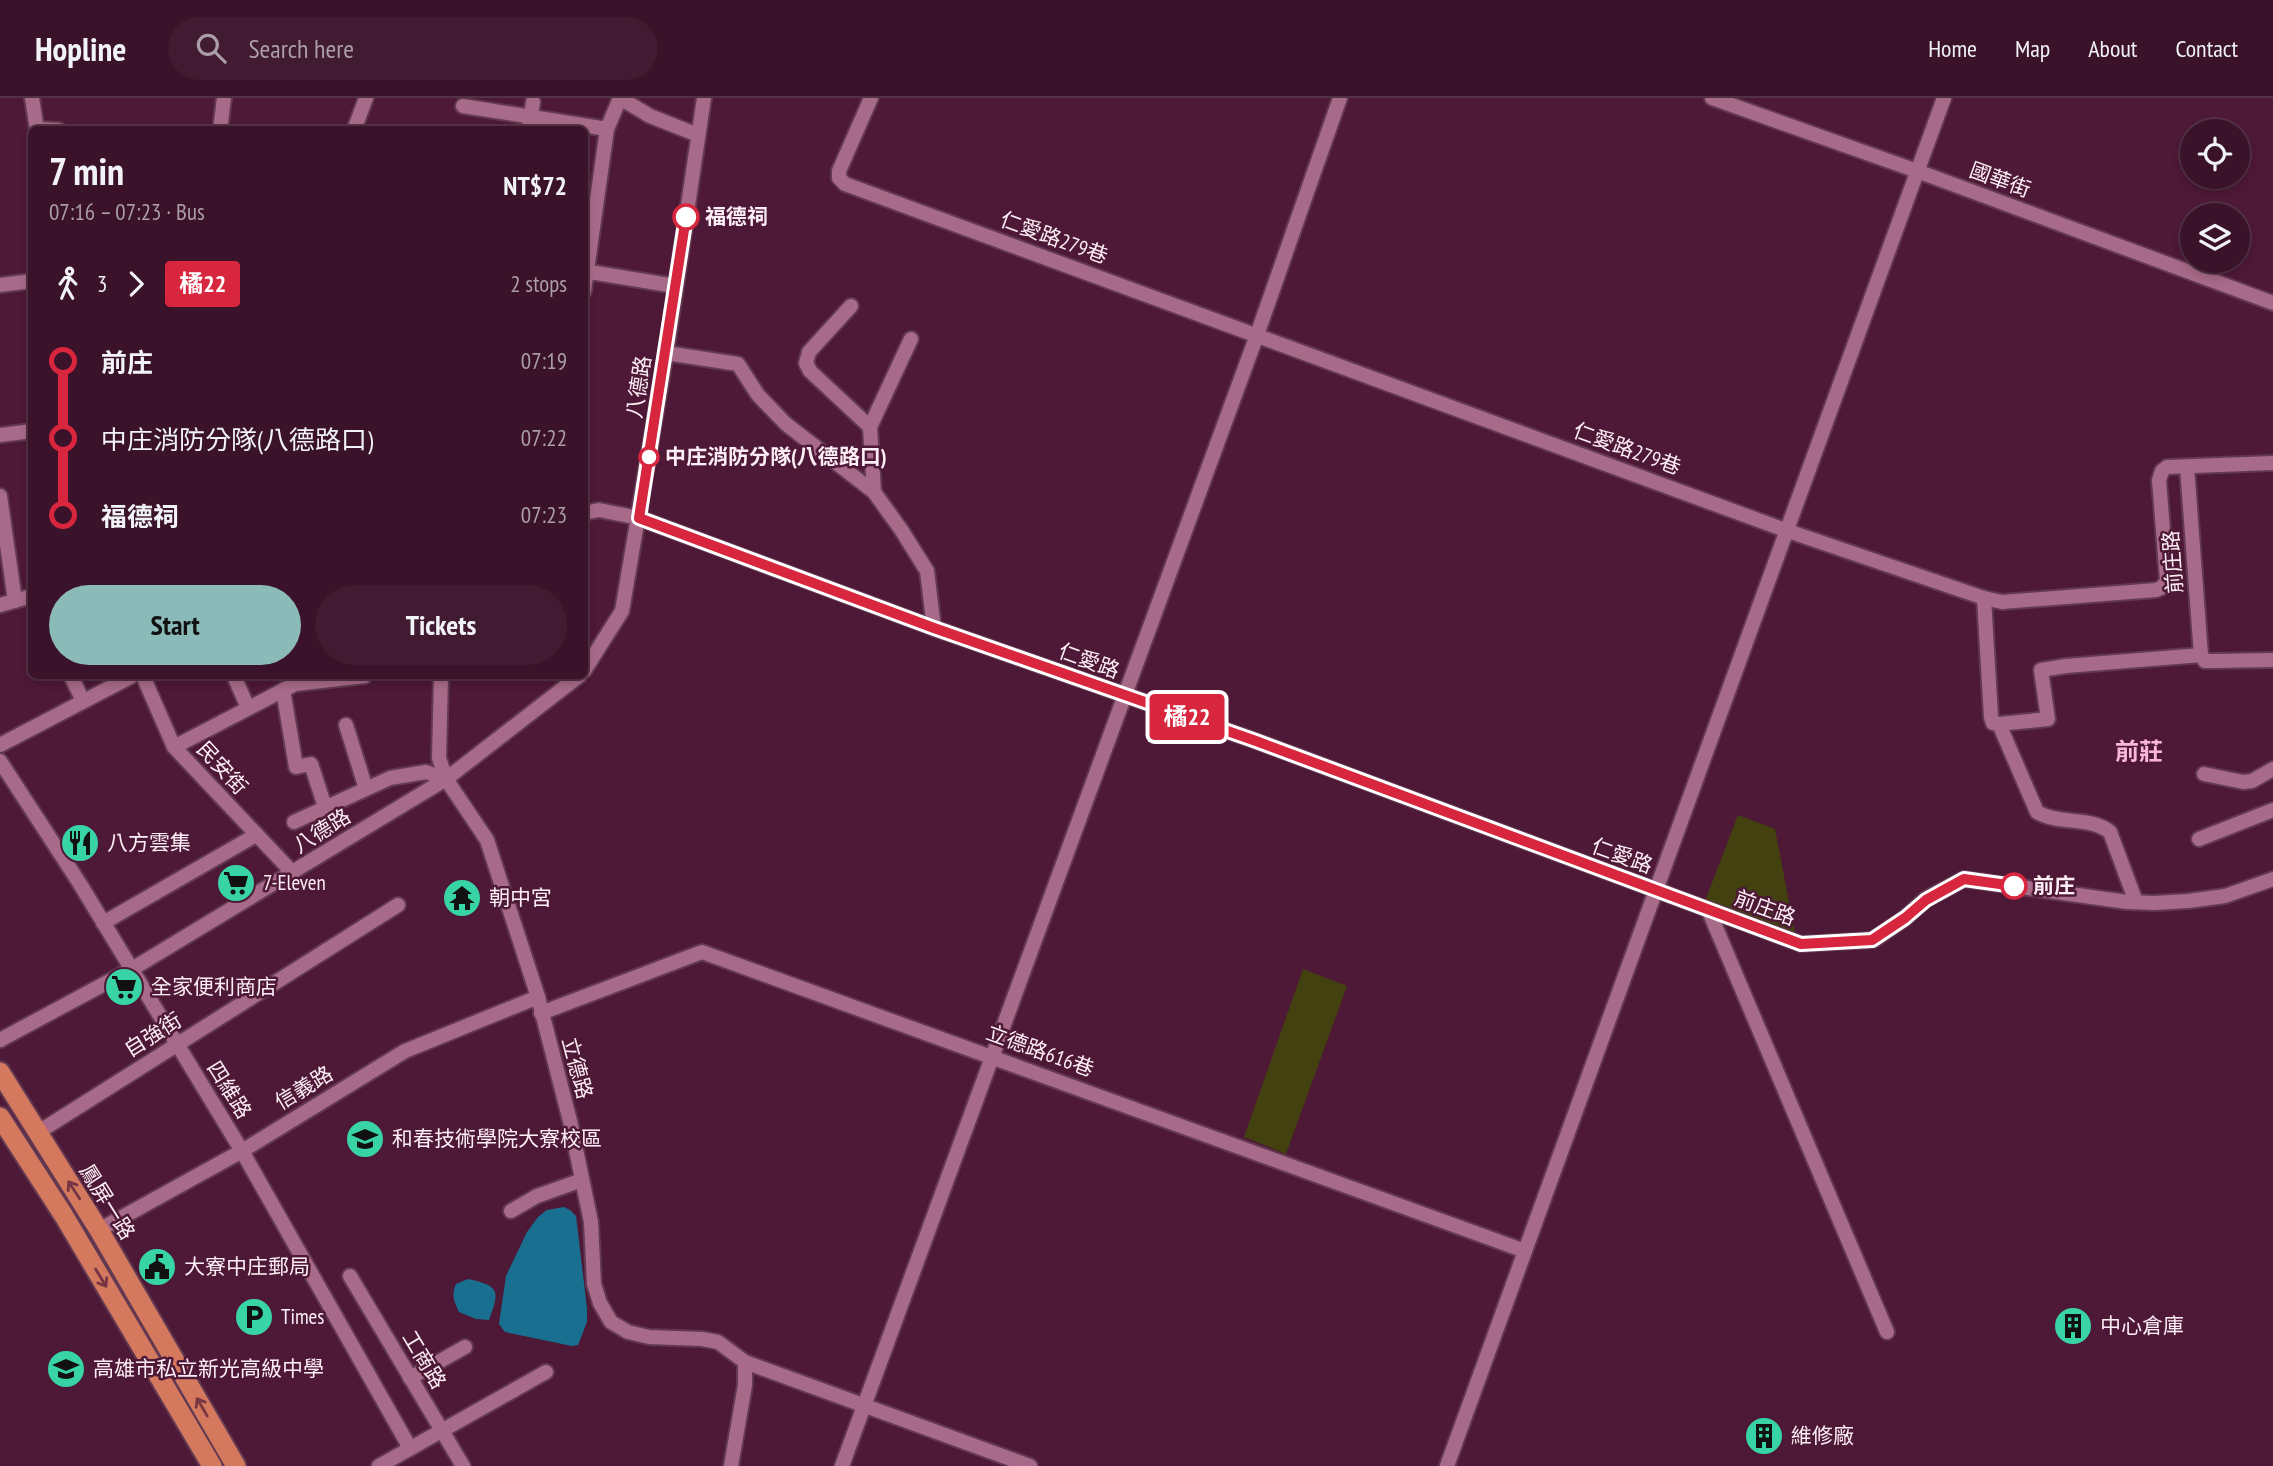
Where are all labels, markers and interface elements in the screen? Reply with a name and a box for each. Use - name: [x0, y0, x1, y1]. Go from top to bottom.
- search box: [168, 17, 658, 80]
- text: Hopline: [35, 27, 126, 70]
- icon: search: [192, 29, 230, 67]
- text: Search here: [248, 32, 354, 65]
- text: Home: [1928, 33, 1977, 64]
- text: Map: [2015, 33, 2050, 64]
- text: About: [2088, 33, 2137, 64]
- text: Contact: [2175, 33, 2238, 64]
- map controls: [2180, 119, 2250, 273]
- button: locate: [2180, 119, 2250, 189]
- text: 7 min: [49, 146, 124, 195]
- street label: 國華街: [1966, 156, 2034, 203]
- text: NT$72: [503, 169, 567, 202]
- text: 07:16 – 07:23 · Bus: [49, 197, 205, 226]
- place label: 福德祠: [705, 203, 768, 230]
- button: layers: [2180, 203, 2250, 273]
- marker: 福德祠: [673, 204, 699, 230]
- street label: 仁愛路279巷: [997, 206, 1112, 269]
- icon: walk: [49, 265, 87, 303]
- icon: forward: [117, 265, 155, 303]
- text: 橘22: [179, 268, 226, 299]
- text: 3: [97, 269, 107, 298]
- text: 2 stops: [510, 269, 567, 298]
- text: 前庄: [101, 346, 153, 379]
- text: 07:19: [521, 346, 567, 375]
- street label: 八德路: [620, 354, 657, 420]
- street label: 仁愛路279巷: [1570, 417, 1685, 480]
- text: 中庄消防分隊(八德路口): [101, 423, 373, 456]
- text: 07:22: [521, 423, 567, 452]
- place label: 中庄消防分隊(八德路口): [665, 443, 887, 470]
- marker: 中庄消防分隊(八德路口): [639, 447, 659, 467]
- text: 福德祠: [101, 500, 179, 533]
- text: 07:23: [521, 500, 567, 529]
- street label: 前庄路: [2157, 530, 2188, 594]
- button: Start: [49, 585, 301, 665]
- button: Tickets: [315, 585, 567, 665]
- street label: 仁愛路: [1055, 637, 1123, 684]
- line badge: 橘22: [1147, 694, 1227, 740]
- text: 橘22: [1164, 701, 1210, 732]
- street label: 民安街: [191, 735, 254, 800]
- district label: 前莊: [2115, 736, 2163, 767]
- street label: 八德路: [288, 802, 356, 859]
- restaurant icon: 八方雲集: [59, 822, 101, 864]
- place label: 八方雲集: [107, 829, 191, 856]
- street label: 仁愛路: [1588, 832, 1656, 879]
- supermarket icon: 7-Eleven: [215, 862, 257, 904]
- place label: 7-Eleven: [263, 869, 326, 896]
- place label: 前庄: [2033, 872, 2075, 899]
- marker: 前庄: [2001, 873, 2027, 899]
- temple icon: 朝中宮: [441, 877, 483, 919]
- place label: 朝中宮: [489, 884, 552, 911]
- street label: 前庄路: [1731, 884, 1799, 931]
- supermarket icon: 全家便利商店: [103, 966, 145, 1008]
- place label: 全家便利商店: [151, 973, 277, 1000]
- street label: 自強街: [119, 1006, 187, 1063]
- street label: 立德路616巷: [983, 1019, 1098, 1082]
- street label: 立德路: [556, 1034, 599, 1102]
- street label: 四維路: [201, 1056, 258, 1124]
- street label: 信義路: [270, 1060, 338, 1115]
- school or university icon: 和春技術學院大寮校區: [344, 1118, 386, 1160]
- place label: 和春技術學院大寮校區: [392, 1125, 602, 1152]
- street label: 鳳屏一路: [74, 1159, 141, 1245]
- one-way arrow: [66, 1181, 80, 1201]
- public building icon: 大寮中庄郵局: [136, 1246, 178, 1288]
- place label: 大寮中庄郵局: [184, 1253, 310, 1280]
- one-way arrow: [94, 1268, 108, 1288]
- parking icon: Times: [233, 1296, 275, 1338]
- place label: Times: [281, 1303, 324, 1330]
- building icon: 中心倉庫: [2052, 1305, 2094, 1347]
- place label: 中心倉庫: [2100, 1312, 2184, 1339]
- street label: 工商路: [397, 1326, 452, 1394]
- school or university icon: 高雄市私立新光高級中學: [45, 1348, 87, 1390]
- place label: 高雄市私立新光高級中學: [93, 1355, 324, 1382]
- one-way arrow: [195, 1397, 208, 1418]
- building icon: 維修廠: [1743, 1415, 1785, 1457]
- place label: 維修廠: [1791, 1422, 1854, 1449]

